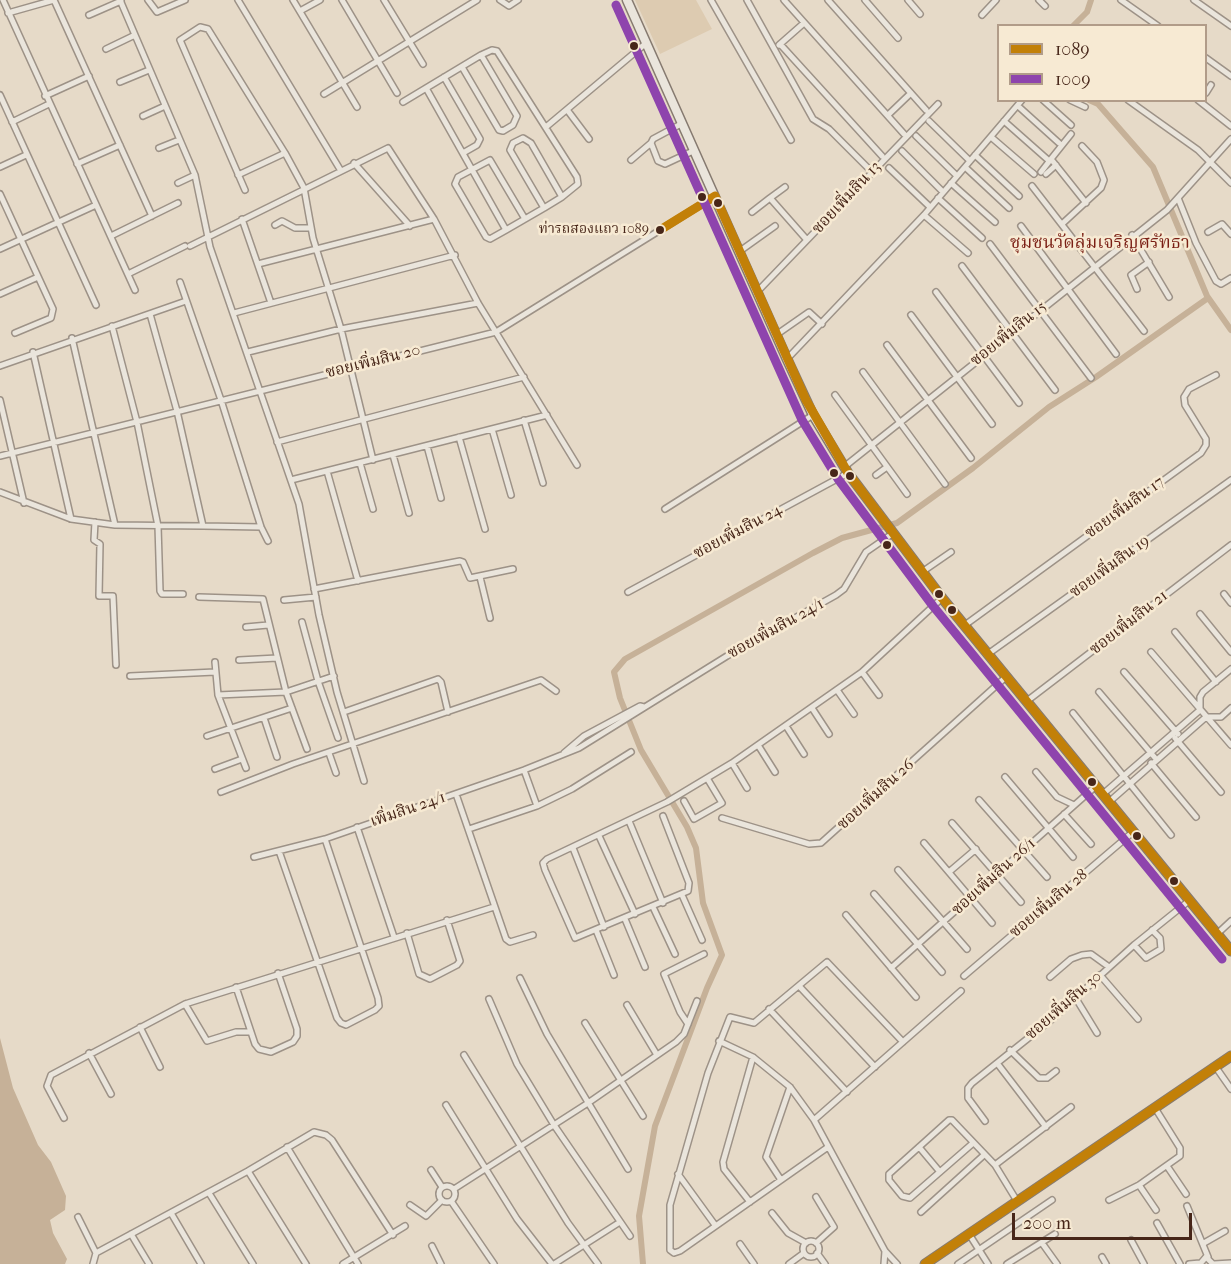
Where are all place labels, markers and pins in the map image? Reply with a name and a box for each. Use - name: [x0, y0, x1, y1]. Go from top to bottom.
- unlabelled marker: [628, 40, 640, 52]
- unlabelled marker: [696, 191, 708, 203]
- unlabelled marker: [712, 197, 724, 209]
- place label: ท่ารถสองแถว 1089: [539, 222, 649, 238]
- marker: ท่ารถสองแถว 1089: [654, 224, 666, 236]
- unlabelled marker: [828, 467, 840, 479]
- unlabelled marker: [844, 470, 856, 482]
- unlabelled marker: [881, 539, 893, 551]
- unlabelled marker: [933, 588, 945, 600]
- unlabelled marker: [946, 604, 958, 616]
- unlabelled marker: [1086, 776, 1098, 788]
- unlabelled marker: [1131, 830, 1143, 842]
- unlabelled marker: [1168, 875, 1180, 887]

